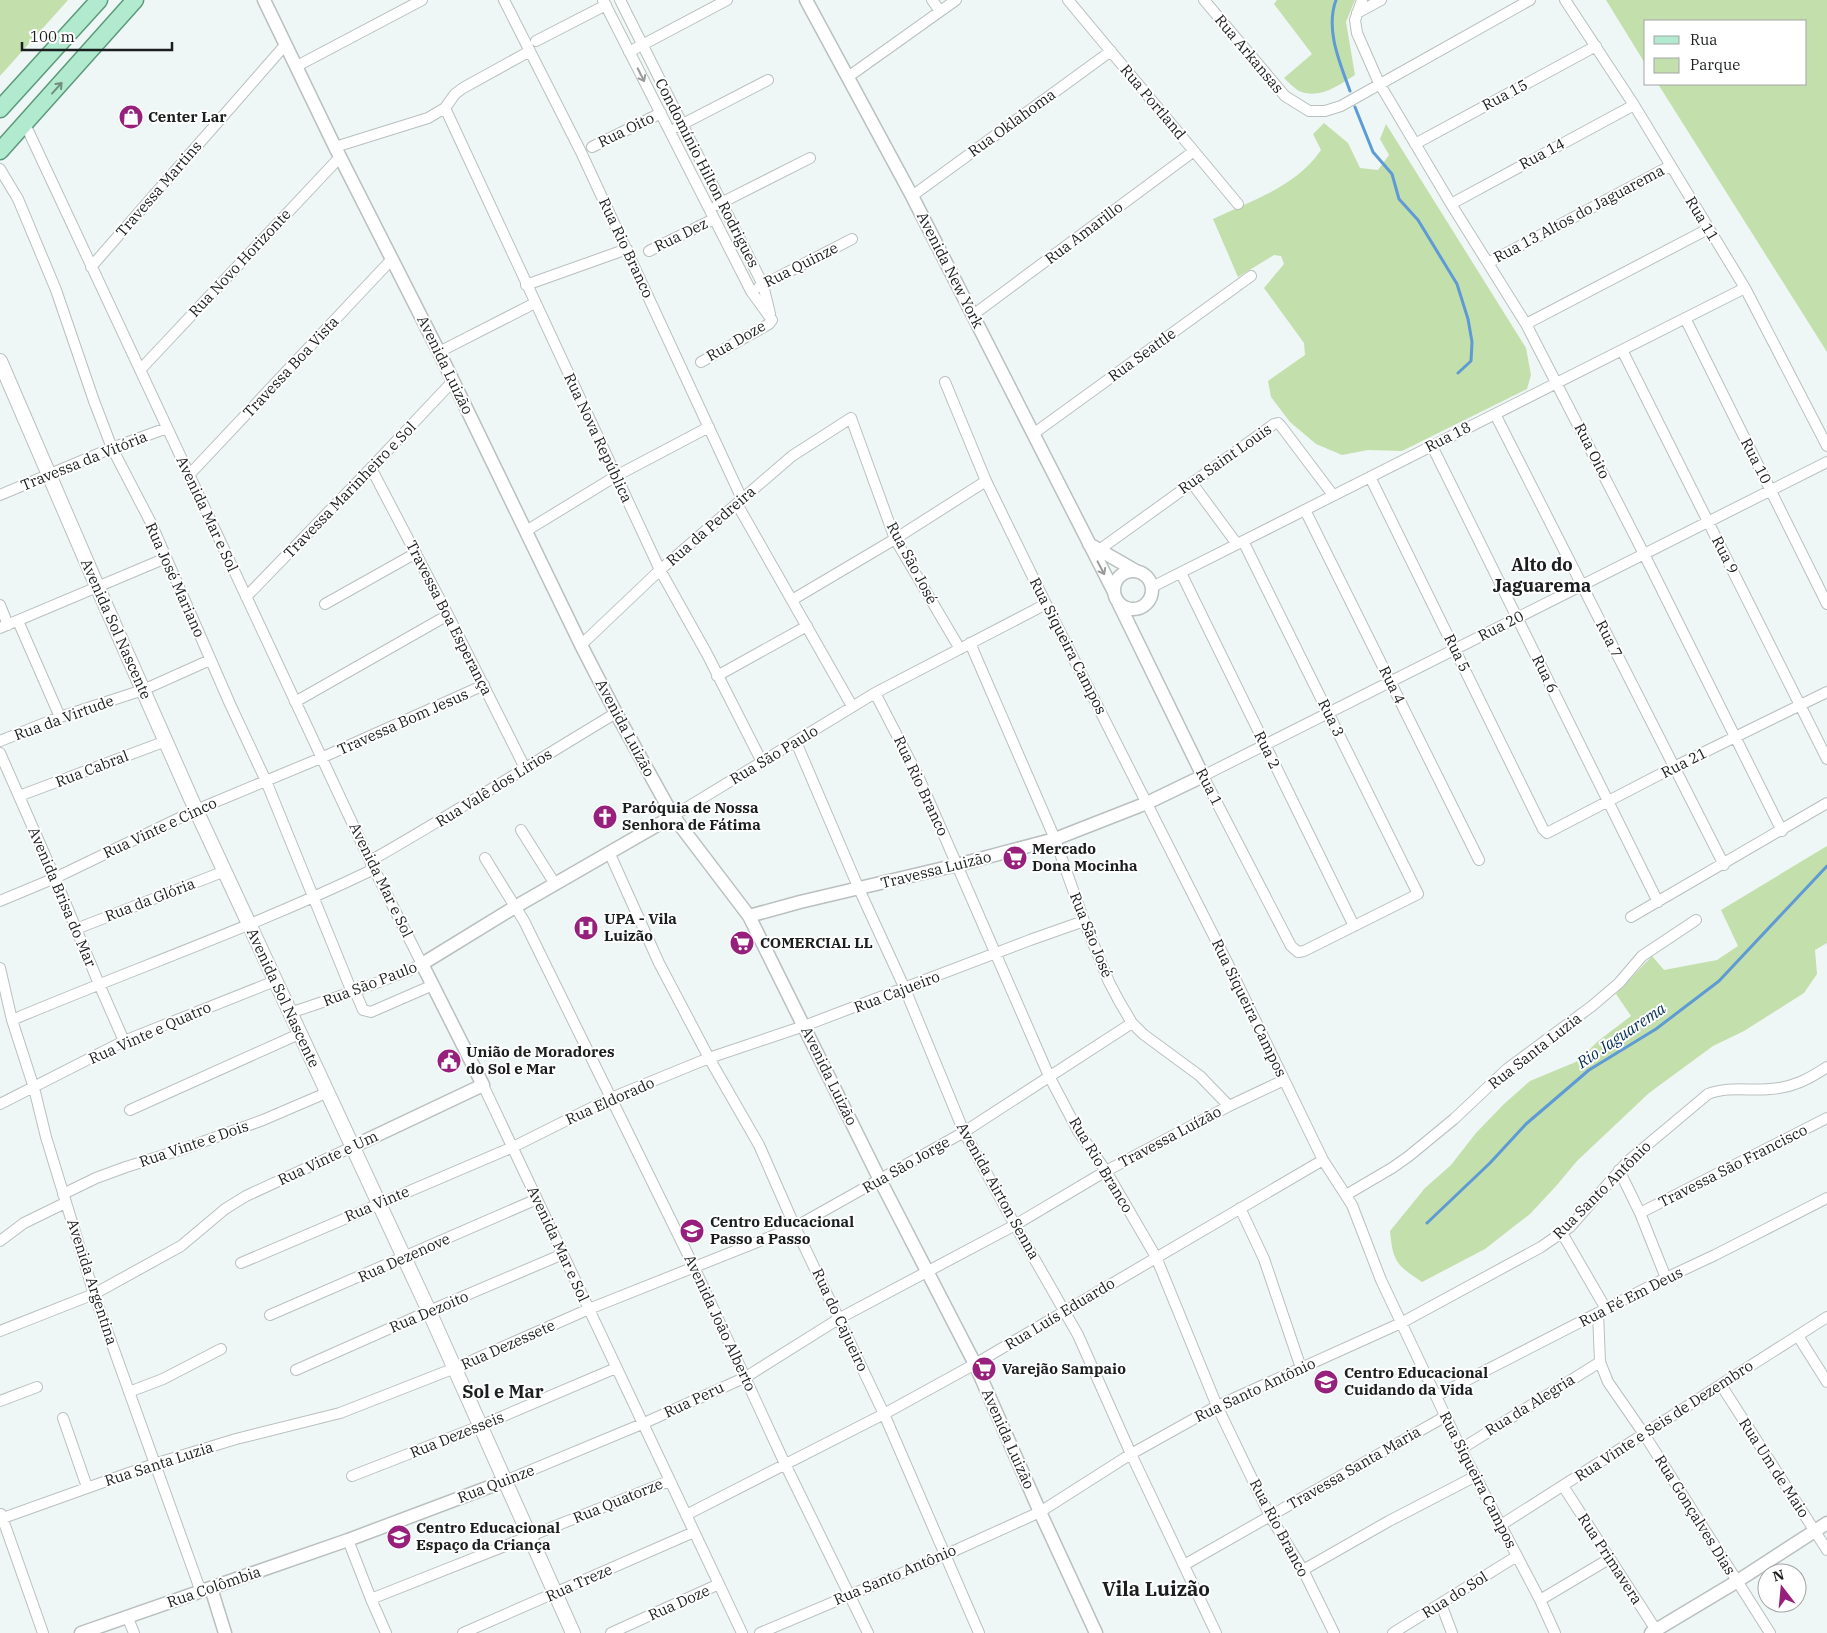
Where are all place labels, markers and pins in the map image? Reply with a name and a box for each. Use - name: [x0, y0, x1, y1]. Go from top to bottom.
- shop icon: Center Lar: [118, 104, 144, 130]
- place label: Center Lar: [148, 107, 227, 126]
- place label: Paróquia de Nossa Senhora de Fátima: [622, 798, 761, 834]
- church icon: Paróquia de Nossa Senhora de Fátima: [592, 804, 618, 830]
- place label: Mercado Dona Mocinha: [1032, 839, 1138, 875]
- supermarket icon: Mercado Dona Mocinha: [1002, 845, 1028, 871]
- place label: UPA - Vila Luizão: [604, 909, 677, 945]
- hospital icon: UPA - Vila Luizão: [573, 915, 599, 941]
- supermarket icon: COMERCIAL LL: [729, 930, 755, 956]
- place label: COMERCIAL LL: [760, 933, 873, 952]
- place label: União de Moradores do Sol e Mar: [466, 1042, 615, 1078]
- public building icon: União de Moradores do Sol e Mar: [436, 1048, 462, 1074]
- place label: Centro Educacional Passo a Passo: [710, 1212, 854, 1248]
- school or university icon: Centro Educacional Passo a Passo: [679, 1218, 705, 1244]
- supermarket icon: Varejão Sampaio: [971, 1356, 997, 1382]
- place label: Varejão Sampaio: [1002, 1359, 1126, 1378]
- place label: Centro Educacional Cuidando da Vida: [1344, 1363, 1488, 1399]
- school or university icon: Centro Educacional Cuidando da Vida: [1313, 1369, 1339, 1395]
- place label: Centro Educacional Espaço da Criança: [416, 1518, 560, 1554]
- school or university icon: Centro Educacional Espaço da Criança: [386, 1524, 412, 1550]

